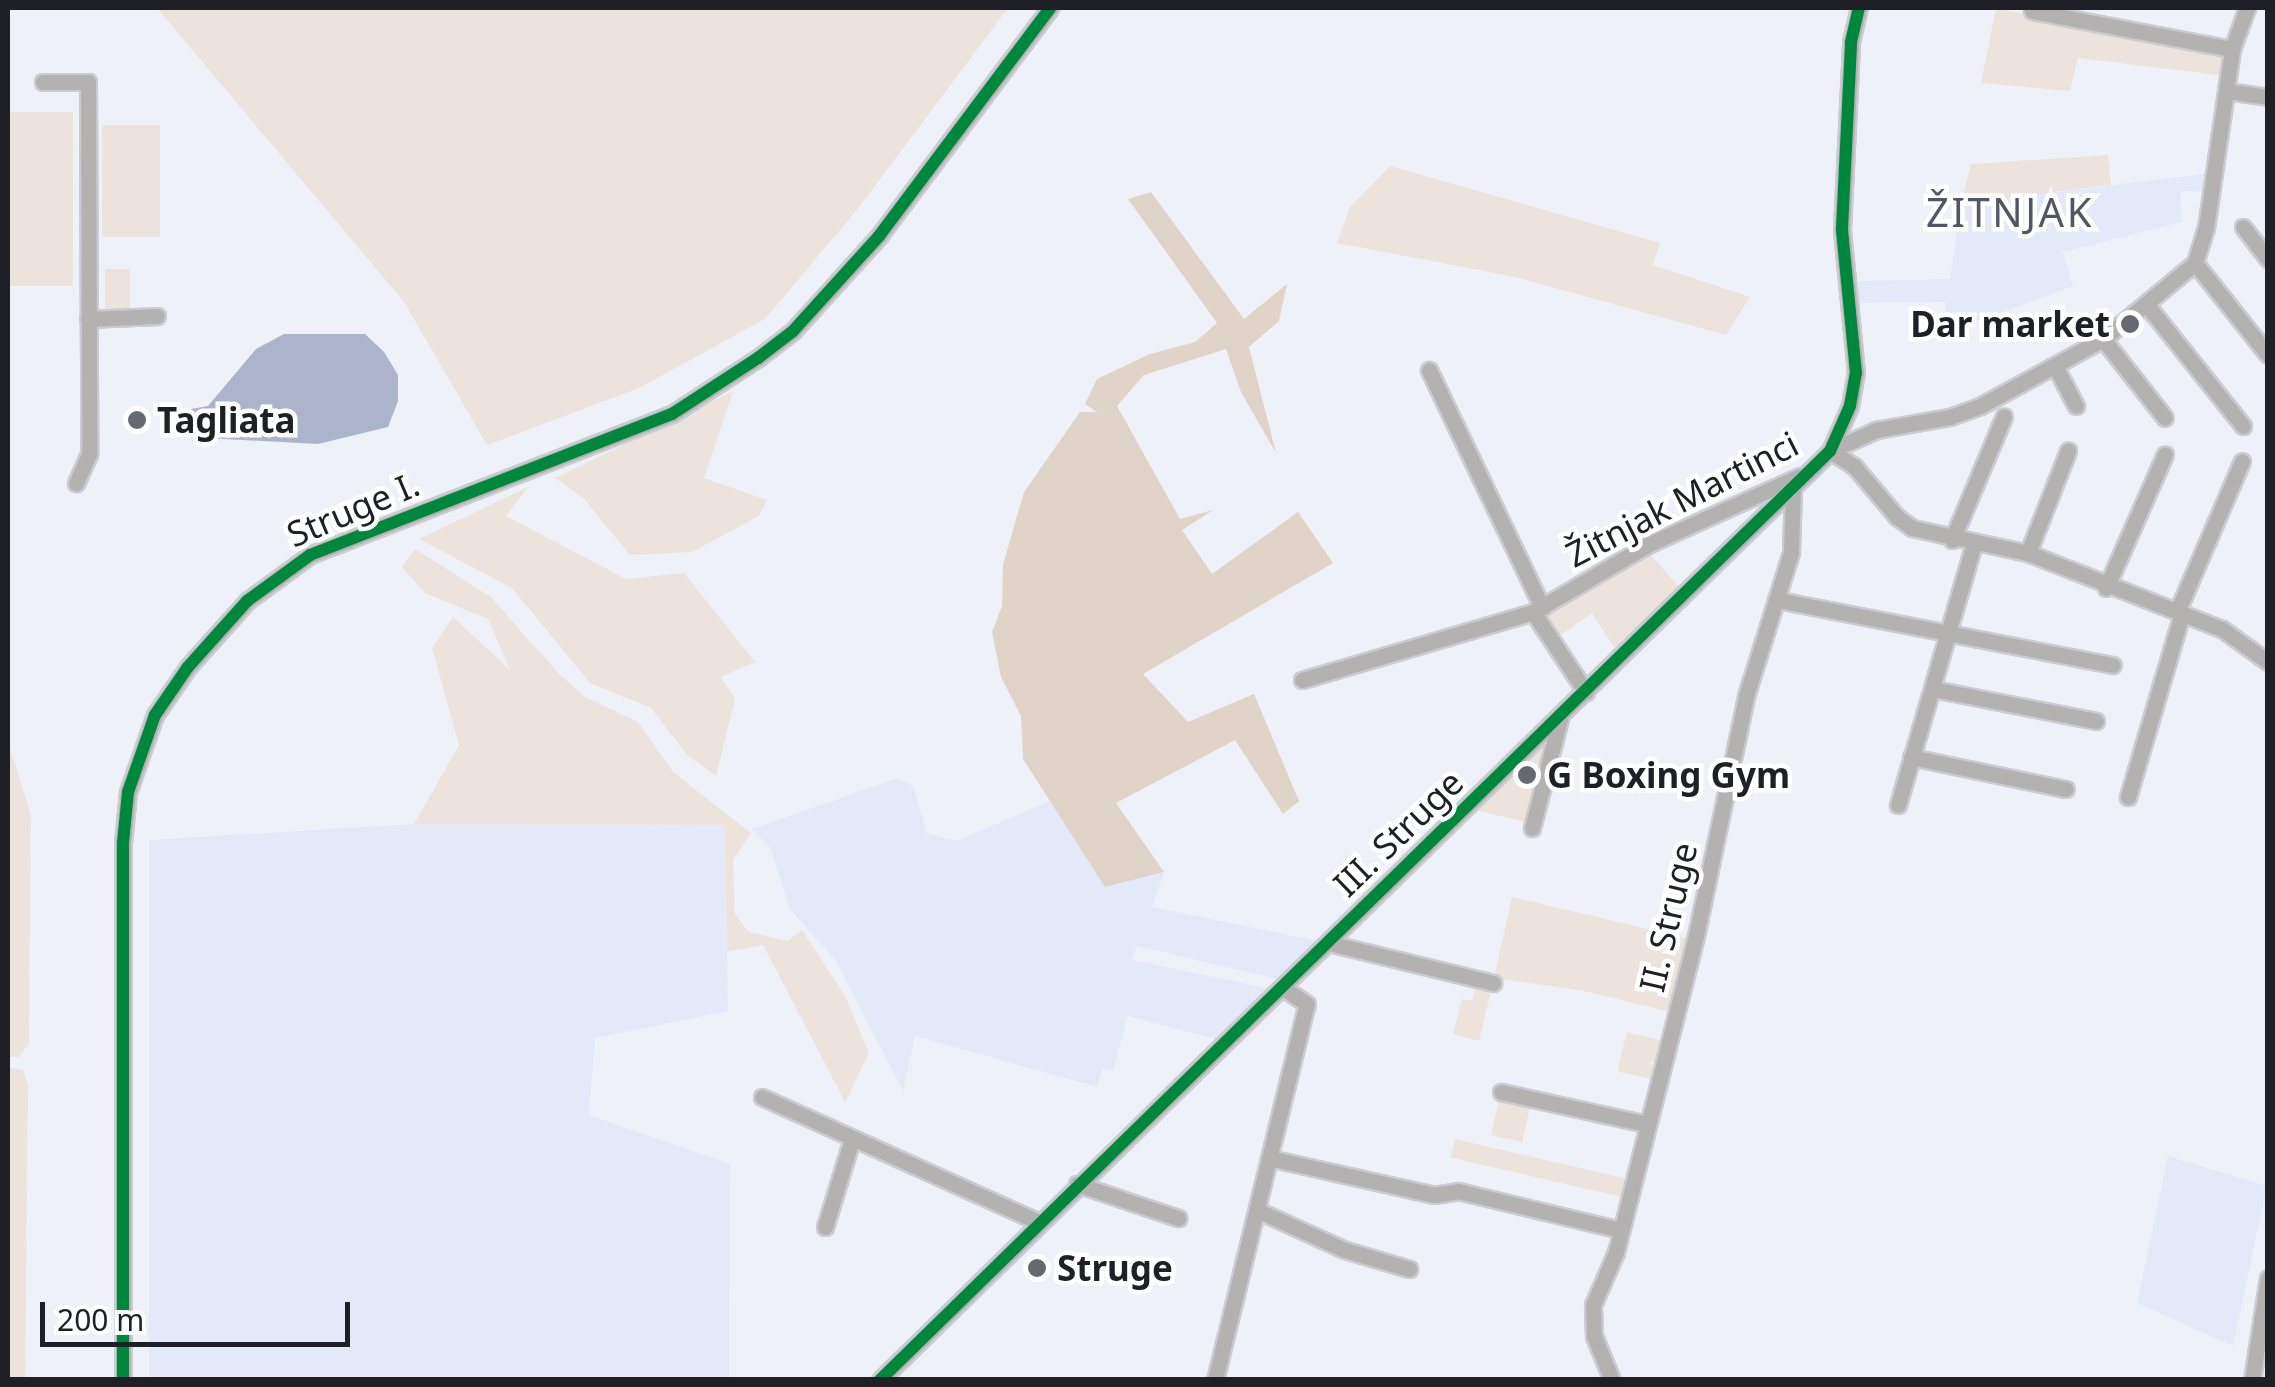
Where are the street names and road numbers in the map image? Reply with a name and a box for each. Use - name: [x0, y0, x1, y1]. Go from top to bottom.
- street label: Žitnjak Martinci: [1559, 422, 1805, 576]
- street label: Struge I.: [281, 462, 425, 556]
- street label: III. Struge: [1325, 761, 1471, 905]
- street label: II. Struge: [1631, 839, 1705, 995]

